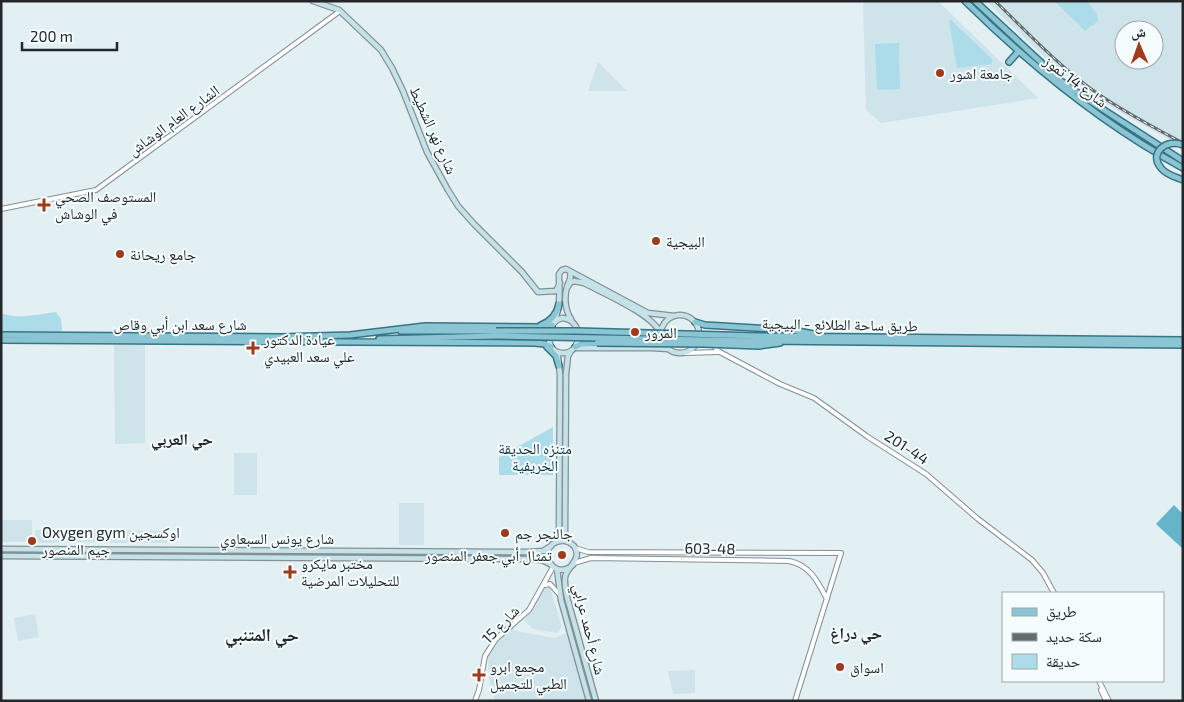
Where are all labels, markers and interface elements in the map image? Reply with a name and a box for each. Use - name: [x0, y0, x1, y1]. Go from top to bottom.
- scale bar: [22, 20, 118, 52]
- north arrow: [1114, 20, 1164, 70]
- text: ش: [1131, 23, 1146, 41]
- text: 200 m: [30, 27, 73, 45]
- street label: شارع 14 تموز: [1039, 51, 1111, 112]
- place label: جامعة اشور: [949, 64, 1013, 83]
- marker: جامعة اشور: [934, 67, 946, 79]
- street label: الشارع العام الوشاش: [124, 81, 223, 161]
- street label: شارع نهر الشطيط: [405, 83, 461, 178]
- place label: المستوصف الصحي في الوشاش: [55, 187, 156, 226]
- marker: المستوصف الصحي في الوشاش: [37, 198, 51, 212]
- place label: البيجية: [666, 232, 705, 250]
- marker: البيجية: [650, 235, 662, 247]
- place label: جامع ريحانة: [130, 245, 197, 265]
- marker: جامع ريحانة: [114, 248, 126, 260]
- street label: طريق ساحة الطلائع - البيجية: [762, 314, 918, 336]
- street label: شارع سعد ابن أبي وقاص: [113, 315, 247, 337]
- place label: المرور: [644, 323, 677, 342]
- marker: المرور: [629, 326, 641, 338]
- place label: عيادة الدكتور علي سعد العبيدي: [263, 330, 355, 369]
- marker: عيادة الدكتور علي سعد العبيدي: [246, 341, 260, 355]
- street label: 201-44: [882, 426, 932, 468]
- district label: حي العربي: [151, 429, 213, 451]
- park label: متنزه الحديقة الخريفية: [498, 439, 572, 475]
- place label: Oxygen gym اوكسجين جيم المنصور: [41, 523, 180, 560]
- place label: جالنجر جم: [515, 524, 573, 544]
- marker: جالنجر جم: [499, 527, 511, 539]
- street label: شارع يونس السبعاوي: [220, 529, 334, 551]
- marker: Oxygen gym اوكسجين جيم المنصور: [26, 535, 38, 547]
- street label: 603-48: [684, 539, 736, 557]
- place label: تمثال أبي جعفر المنصور: [424, 546, 553, 568]
- marker: تمثال أبي جعفر المنصور: [556, 549, 568, 561]
- place label: مختبر مايكرو للتحليلات المرضية: [301, 554, 399, 590]
- marker: مختبر مايكرو للتحليلات المرضية: [283, 565, 297, 579]
- street label: شارع أحمد عرابي: [566, 582, 610, 677]
- legend: [1002, 592, 1164, 682]
- street label: شارع 15: [478, 601, 524, 648]
- text: طريق: [1046, 602, 1077, 622]
- district label: حي المتنبي: [225, 623, 299, 649]
- district label: حي دراغ: [830, 623, 882, 645]
- text: سكة حديد: [1046, 627, 1102, 645]
- text: حديقة: [1046, 652, 1081, 670]
- place label: مجمع ابرو الطبي للتجميل: [490, 657, 567, 696]
- place label: اسواق: [850, 658, 884, 678]
- marker: اسواق: [834, 661, 846, 673]
- marker: مجمع ابرو الطبي للتجميل: [472, 668, 486, 682]

